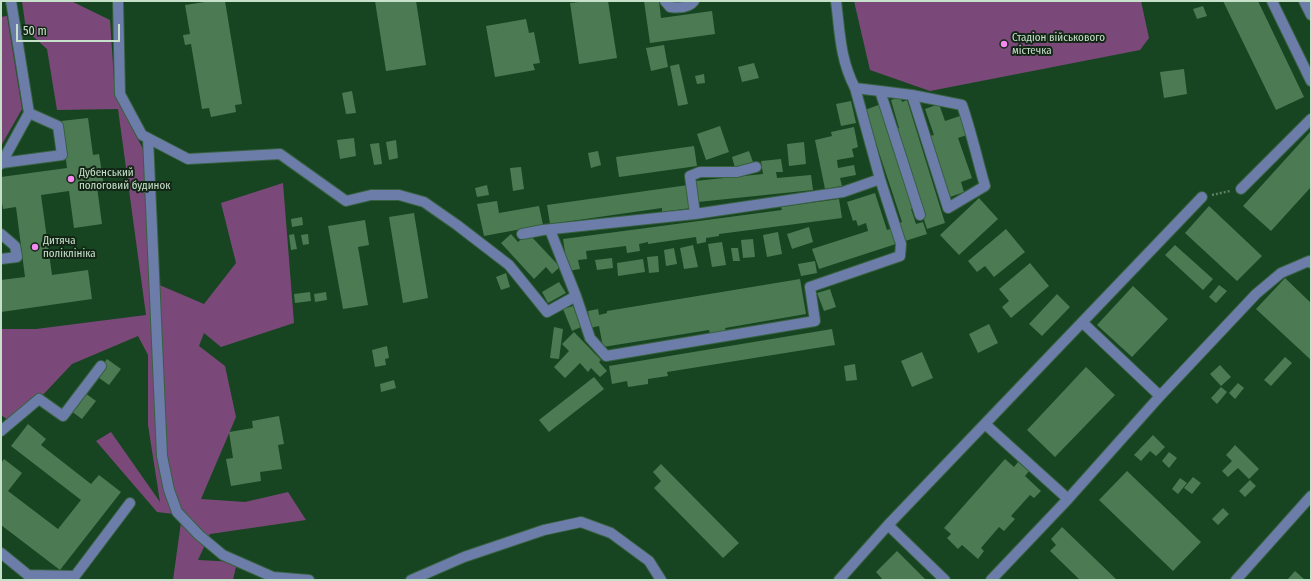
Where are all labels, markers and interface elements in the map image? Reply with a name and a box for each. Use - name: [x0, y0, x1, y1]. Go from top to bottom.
- scale bar: [18, 16, 122, 42]
- text: 50 m: [23, 24, 47, 38]
- place label: Стадіон військового містечка: [1012, 31, 1105, 57]
- marker: Стадіон військового містечка: [999, 39, 1009, 49]
- place label: Дубенський пологовий будинок: [79, 166, 170, 192]
- marker: Дубенський пологовий будинок: [66, 174, 76, 184]
- place label: Дитяча поліклініка: [43, 234, 96, 260]
- marker: Дитяча поліклініка: [30, 242, 40, 252]

